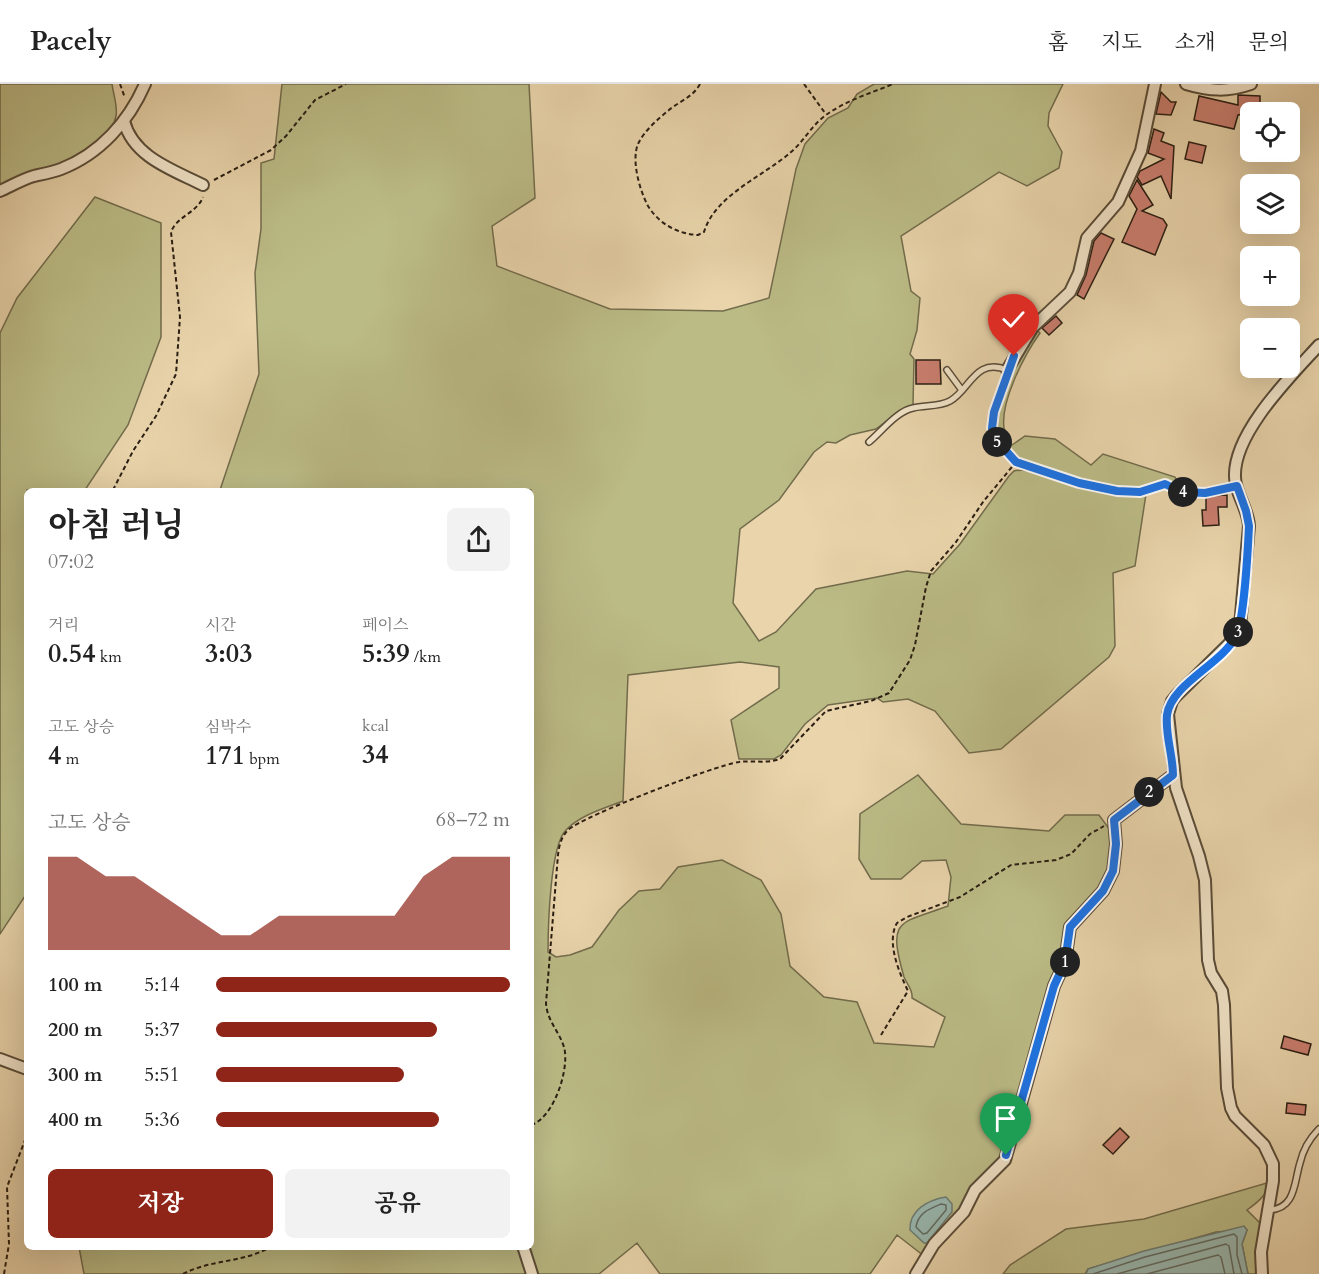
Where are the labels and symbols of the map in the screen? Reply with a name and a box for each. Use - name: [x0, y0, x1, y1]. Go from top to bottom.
- pin: [988, 294, 1039, 356]
- pin: 5: [982, 427, 1012, 457]
- pin: 4: [1168, 477, 1198, 507]
- pin: 3: [1223, 617, 1253, 647]
- pin: 2: [1134, 777, 1164, 807]
- pin: 1: [1050, 947, 1080, 977]
- pin: [980, 1093, 1031, 1155]

